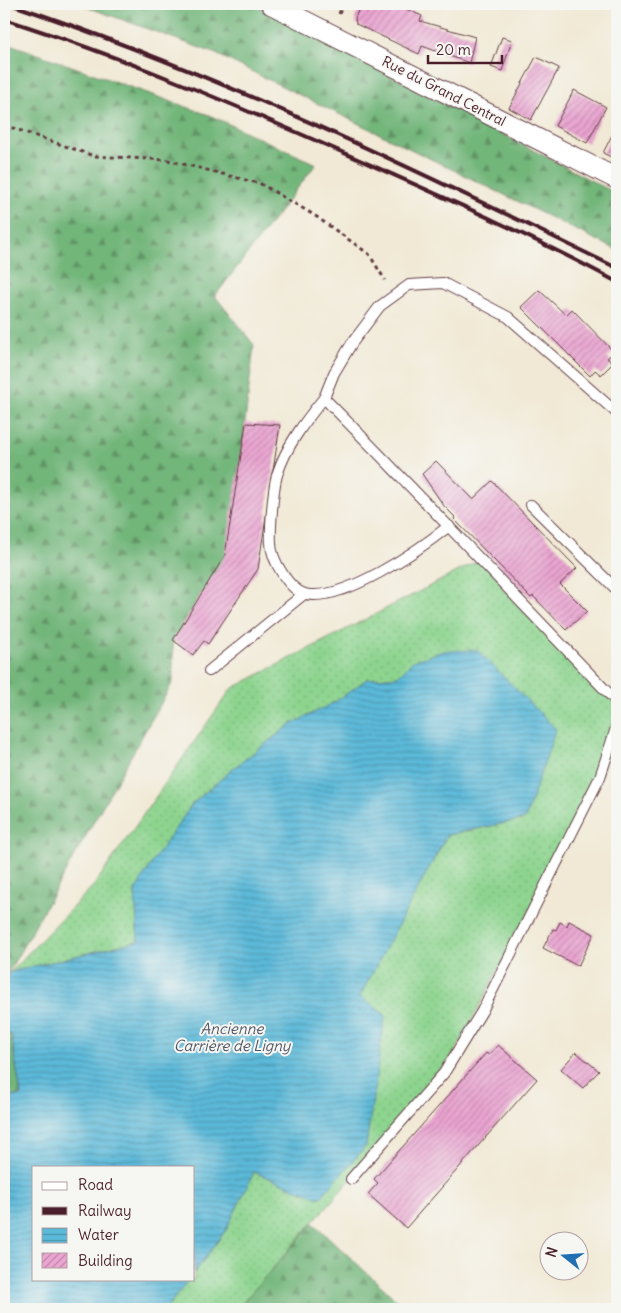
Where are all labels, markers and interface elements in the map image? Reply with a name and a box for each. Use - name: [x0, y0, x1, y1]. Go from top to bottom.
- scale bar: [428, 32, 502, 64]
- text: 20 m: [436, 40, 471, 59]
- street label: Rue du Grand Central: [379, 52, 509, 130]
- water label: Ancienne Carrière de Ligny: [174, 1019, 292, 1055]
- legend: [32, 1166, 195, 1280]
- text: Road: [78, 1175, 113, 1194]
- text: Railway: [78, 1201, 132, 1220]
- text: Water: [78, 1225, 119, 1244]
- north arrow: [538, 1230, 588, 1280]
- text: N: [542, 1245, 562, 1259]
- text: Building: [78, 1251, 133, 1270]

